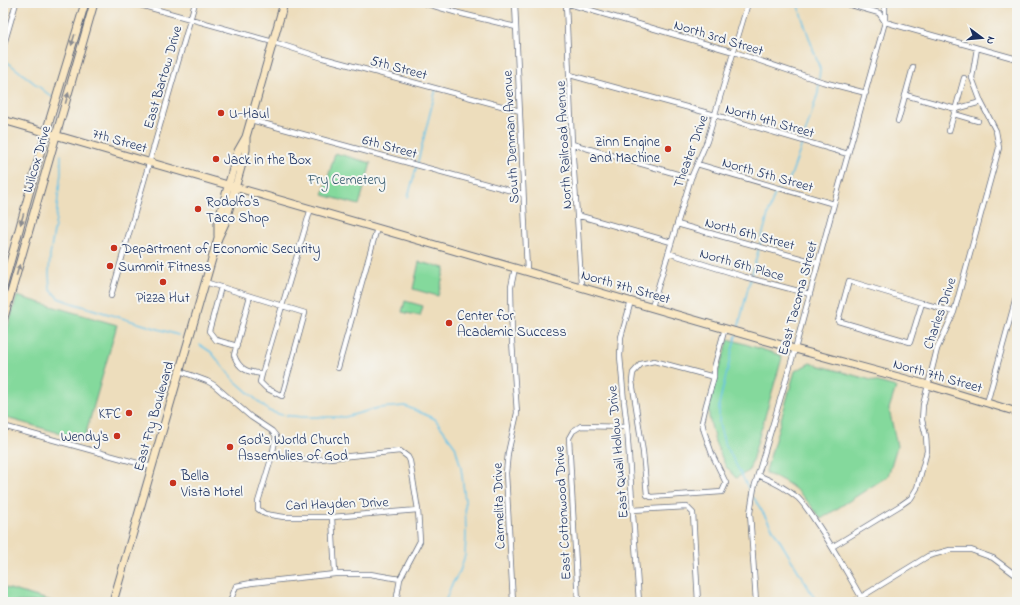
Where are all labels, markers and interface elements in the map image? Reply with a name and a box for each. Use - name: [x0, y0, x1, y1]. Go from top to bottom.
- street label: North 3rd Street: [671, 15, 766, 62]
- north arrow: [962, 18, 1002, 58]
- street label: East Bartow Drive: [139, 23, 188, 132]
- one-way arrow: [70, 35, 76, 47]
- text: N: [982, 35, 999, 46]
- street label: 5th Street: [368, 51, 430, 86]
- street label: South Denman Avenue: [497, 69, 525, 204]
- street label: North Railroad Avenue: [551, 79, 578, 210]
- one-way arrow: [64, 91, 70, 103]
- street label: North 4th Street: [723, 99, 817, 144]
- place label: U-Haul: [229, 104, 269, 125]
- marker: U-Haul: [216, 108, 226, 118]
- street label: Theater Drive: [668, 111, 715, 191]
- street label: Wilcox Drive: [18, 123, 57, 195]
- street label: 7th Street: [90, 124, 150, 159]
- street label: 6th Street: [360, 130, 420, 165]
- place label: Zinn Engine and Machine: [590, 132, 661, 169]
- marker: Zinn Engine and Machine: [663, 144, 673, 154]
- place label: Jack in the Box: [224, 150, 311, 171]
- street label: North 5th Street: [719, 152, 816, 199]
- marker: Jack in the Box: [211, 154, 221, 164]
- park label: Fry Cemetery: [307, 170, 386, 192]
- place label: Rodolfo's Taco Shop: [206, 192, 269, 229]
- marker: Rodolfo's Taco Shop: [193, 204, 203, 214]
- street label: North 6th Street: [702, 212, 797, 257]
- one-way arrow: [19, 213, 25, 225]
- place label: Department of Economic Security: [121, 239, 321, 261]
- street label: East Tacoma Street: [773, 239, 824, 358]
- marker: Department of Economic Security: [109, 243, 119, 253]
- street label: North 6th Place: [697, 243, 787, 288]
- place label: Summit Fitness: [118, 257, 211, 278]
- marker: Summit Fitness: [105, 261, 115, 271]
- one-way arrow: [15, 264, 21, 276]
- street label: North 7th Street: [579, 265, 673, 310]
- street label: Charles Drive: [918, 274, 963, 352]
- marker: Pizza Hut: [158, 277, 168, 287]
- place label: Pizza Hut: [136, 288, 190, 309]
- place label: Center for Academic Success: [457, 306, 567, 343]
- marker: Center for Academic Success: [444, 318, 454, 328]
- street label: North 7th Street: [891, 354, 985, 399]
- street label: East Fry Boulevard: [129, 359, 181, 474]
- street label: East Quail Hollow Drive: [602, 384, 635, 519]
- place label: KFC: [99, 404, 121, 425]
- marker: KFC: [124, 408, 134, 418]
- place label: Wendy's: [61, 427, 109, 449]
- place label: God's World Church Assemblies of God: [238, 430, 350, 467]
- marker: Wendy's: [112, 431, 122, 441]
- marker: God's World Church Assemblies of God: [225, 442, 235, 452]
- street label: East Cottonwood Drive: [549, 445, 577, 580]
- street label: Carmelita Drive: [487, 462, 512, 550]
- place label: Bella Vista Motel: [180, 466, 243, 503]
- marker: Bella Vista Motel: [168, 478, 178, 488]
- street label: Carl Hayden Drive: [285, 492, 390, 518]

